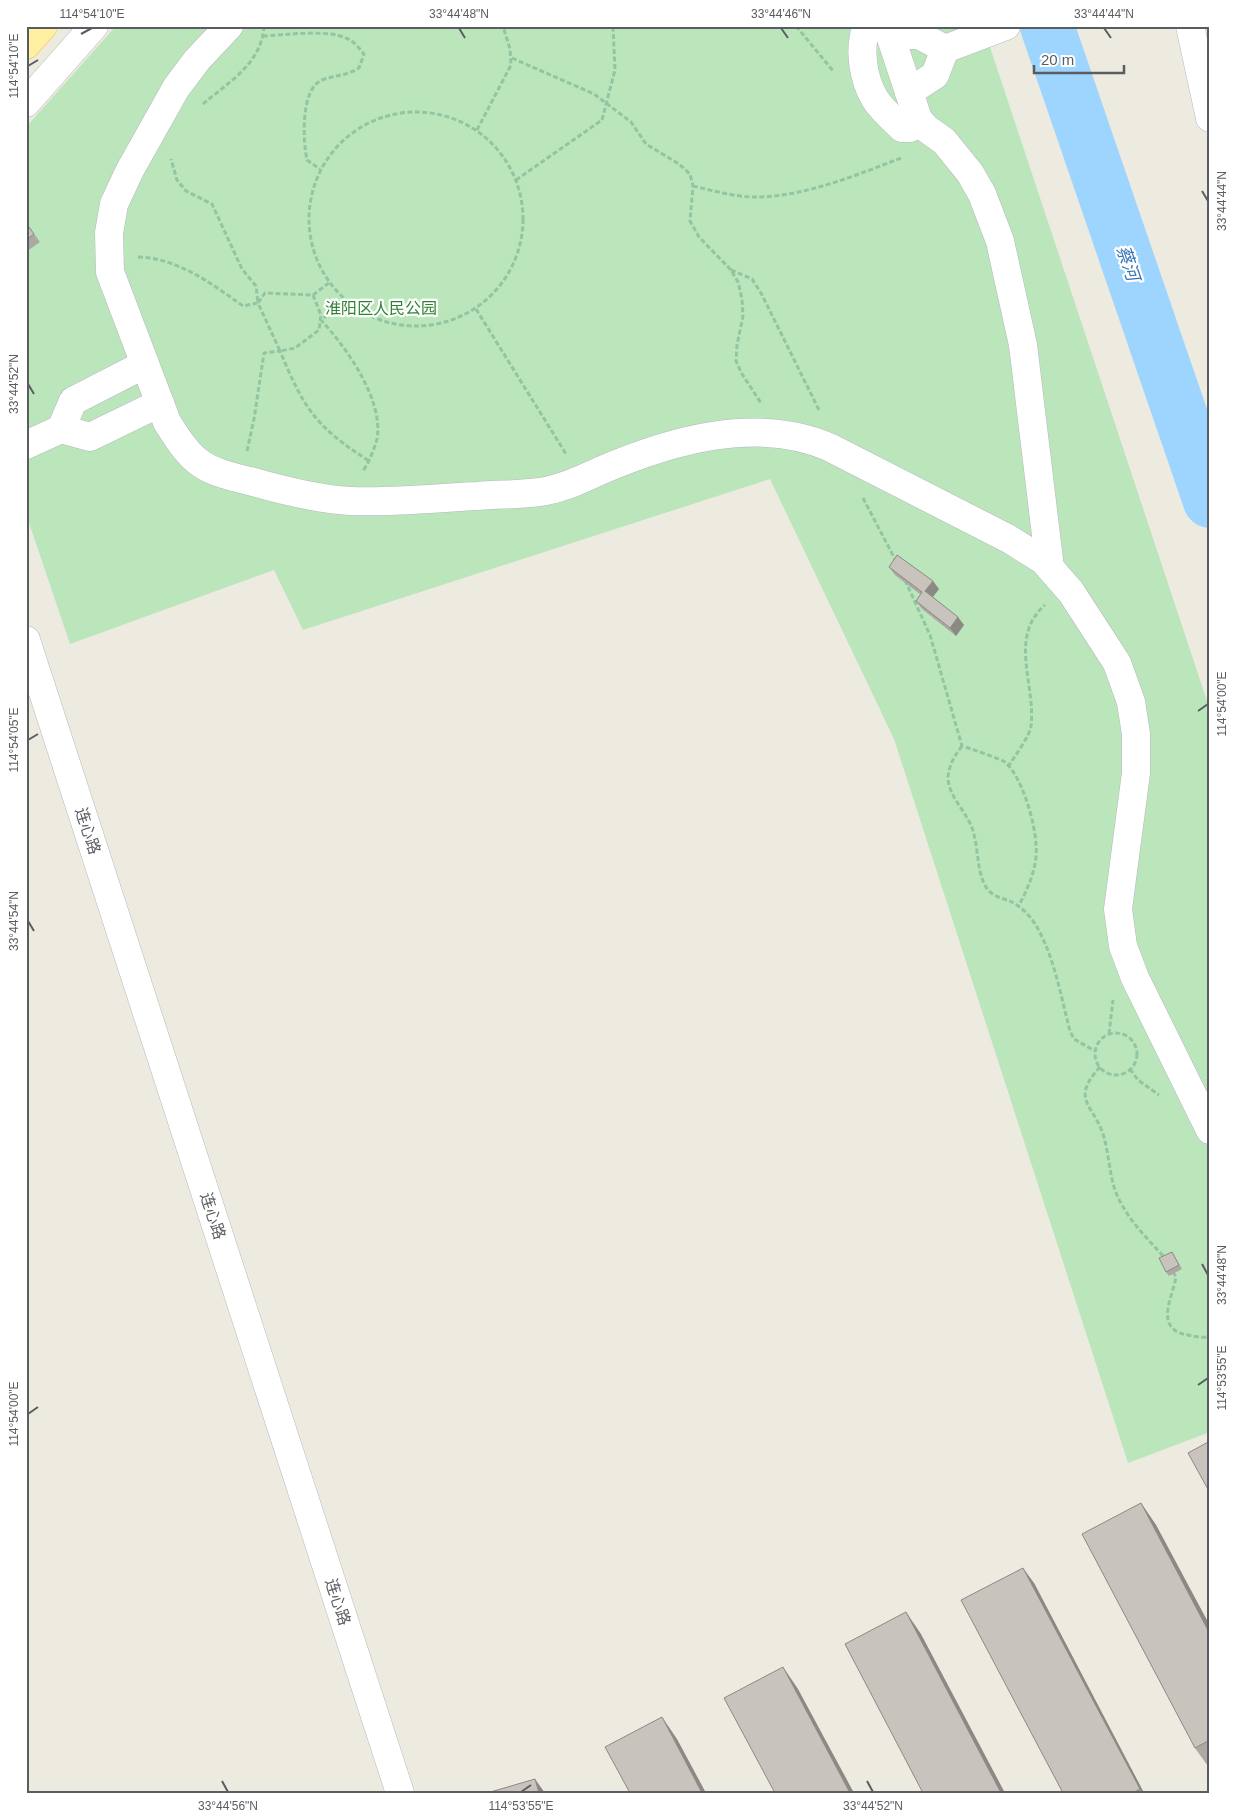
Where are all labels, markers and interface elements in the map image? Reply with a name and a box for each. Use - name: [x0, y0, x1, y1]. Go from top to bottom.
- text: 114°54'10"E: [59, 7, 125, 21]
- text: 33°44'48"N: [429, 7, 489, 21]
- text: 33°44'46"N: [751, 7, 811, 21]
- text: 33°44'44"N: [1074, 7, 1134, 21]
- text: 114°54'10"E: [7, 33, 21, 99]
- scale bar: [1034, 42, 1124, 74]
- text: 20 m: [1041, 51, 1074, 68]
- text: 33°44'44"N: [1215, 171, 1229, 231]
- water label: 蔡河: [1113, 243, 1144, 286]
- park label: 淮阳区人民公园: [325, 300, 437, 317]
- text: 33°44'52"N: [7, 354, 21, 414]
- text: 114°54'00"E: [1215, 671, 1229, 737]
- text: 114°54'05"E: [7, 707, 21, 773]
- street label: 连心路: [72, 806, 104, 856]
- text: 33°44'54"N: [7, 891, 21, 951]
- street label: 连心路: [197, 1191, 229, 1241]
- text: 33°44'48"N: [1215, 1245, 1229, 1305]
- text: 114°53'55"E: [1215, 1345, 1229, 1411]
- text: 114°54'00"E: [7, 1381, 21, 1447]
- street label: 连心路: [322, 1577, 354, 1627]
- text: 33°44'56"N: [198, 1799, 258, 1813]
- text: 114°53'55"E: [488, 1799, 554, 1813]
- text: 33°44'52"N: [843, 1799, 903, 1813]

